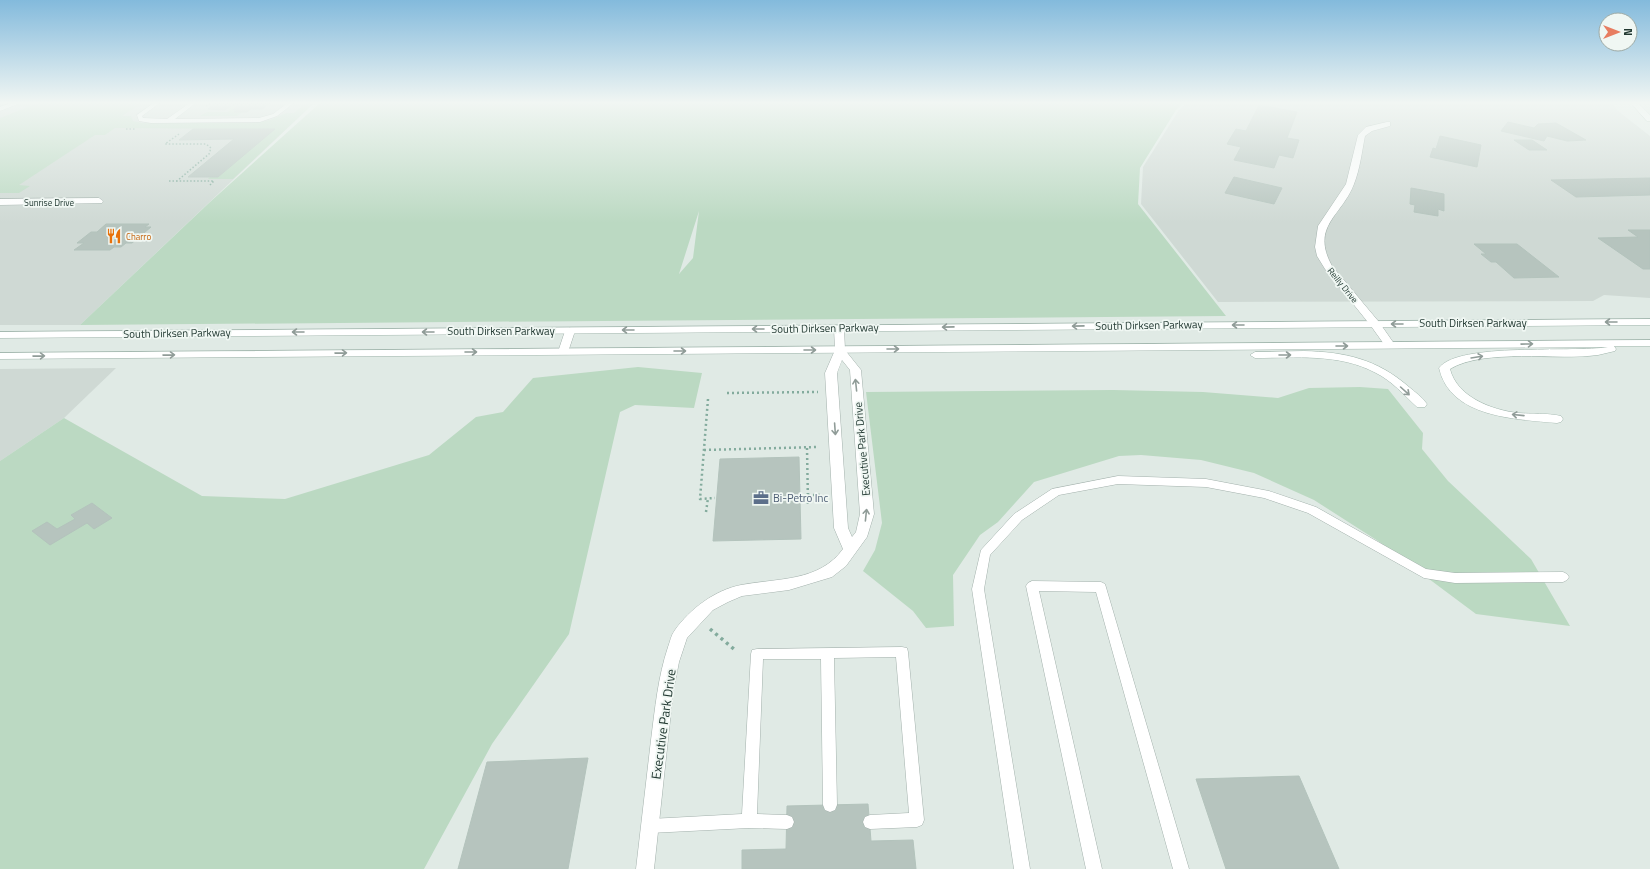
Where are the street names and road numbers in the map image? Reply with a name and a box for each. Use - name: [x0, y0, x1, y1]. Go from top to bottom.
- street label: Sunrise Drive: [24, 196, 74, 209]
- street label: Reilly Drive: [1325, 265, 1362, 306]
- street label: South Dirksen Parkway: [1419, 315, 1527, 331]
- street label: South Dirksen Parkway: [1095, 316, 1204, 334]
- street label: South Dirksen Parkway: [771, 319, 880, 337]
- street label: South Dirksen Parkway: [447, 323, 555, 339]
- street label: South Dirksen Parkway: [123, 324, 232, 342]
- street label: Executive Park Drive: [850, 401, 874, 497]
- street label: Executive Park Drive: [645, 668, 681, 780]

